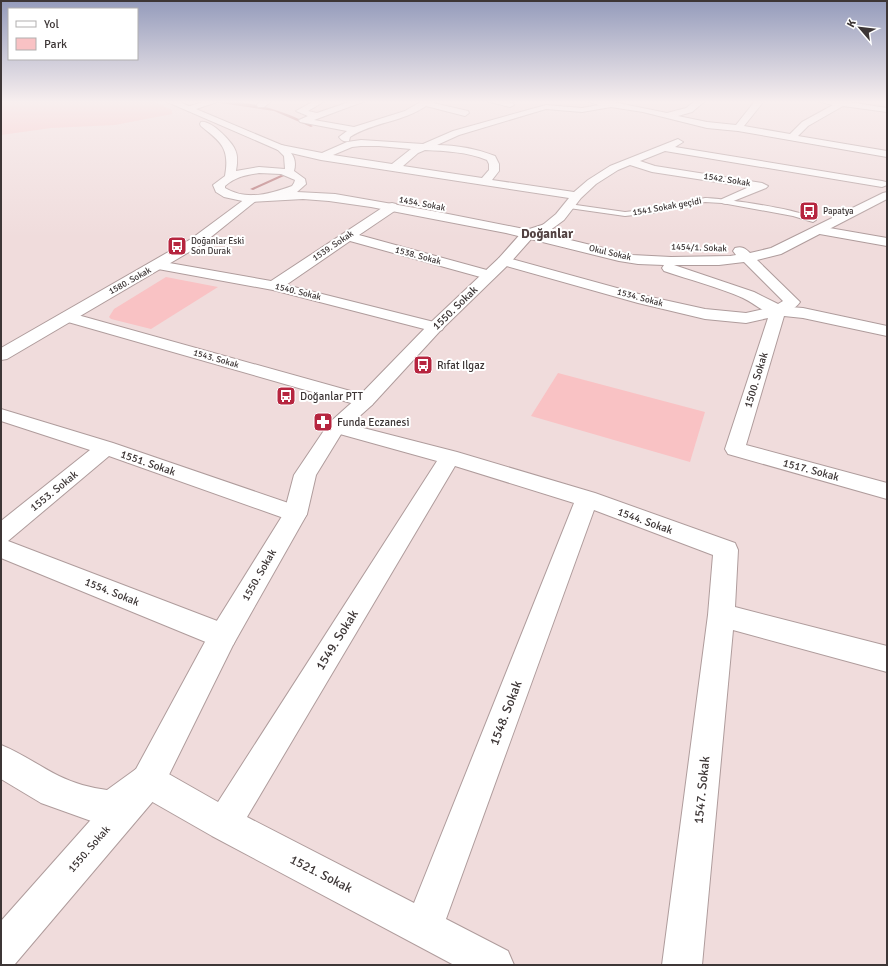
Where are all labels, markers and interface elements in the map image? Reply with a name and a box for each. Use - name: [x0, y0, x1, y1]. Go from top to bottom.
- legend: [8, 8, 138, 60]
- north arrow: [840, 8, 880, 48]
- text: Yol: [44, 17, 60, 32]
- text: K: [844, 17, 859, 30]
- text: Park: [44, 37, 67, 52]
- street label: 1542. Sokak: [703, 171, 752, 189]
- street label: 1454. Sokak: [398, 194, 447, 214]
- street label: 1541 Sokak geçidi: [632, 196, 702, 218]
- bus stop icon: Papatya: [798, 200, 820, 222]
- place label: Papatya: [823, 206, 854, 217]
- district label: Doğanlar: [521, 226, 574, 242]
- street label: 1539. Sokak: [310, 228, 356, 264]
- bus stop icon: Doğanlar Eski Son Durak: [166, 235, 188, 257]
- place label: Doğanlar Eski Son Durak: [191, 236, 244, 257]
- street label: 1454/1. Sokak: [671, 242, 728, 254]
- street label: Okul Sokak: [588, 243, 633, 263]
- street label: 1538. Sokak: [394, 245, 443, 268]
- street label: 1580. Sokak: [107, 265, 154, 297]
- street label: 1540. Sokak: [274, 281, 323, 303]
- street label: 1550. Sokak: [430, 283, 481, 333]
- street label: 1534. Sokak: [616, 287, 665, 310]
- street label: 1543. Sokak: [192, 347, 241, 371]
- street label: 1500. Sokak: [741, 350, 771, 409]
- bus stop icon: Rıfat Ilgaz: [412, 354, 434, 376]
- place label: Rıfat Ilgaz: [437, 359, 485, 372]
- bus stop icon: Doğanlar PTT: [275, 385, 297, 407]
- place label: Doğanlar PTT: [300, 390, 364, 403]
- pharmacy icon: Funda Eczanesi: [312, 411, 334, 433]
- place label: Funda Eczanesi: [337, 416, 409, 429]
- street label: 1551. Sokak: [119, 447, 178, 479]
- street label: 1517. Sokak: [782, 456, 841, 484]
- street label: 1553. Sokak: [28, 468, 81, 514]
- street label: 1544. Sokak: [616, 505, 675, 537]
- street label: 1550. Sokak: [239, 546, 279, 603]
- street label: 1554. Sokak: [83, 575, 142, 609]
- street label: 1549. Sokak: [312, 607, 362, 673]
- street label: 1548. Sokak: [486, 678, 526, 748]
- street label: 1547. Sokak: [690, 755, 714, 825]
- street label: 1550. Sokak: [65, 823, 113, 875]
- street label: 1521. Sokak: [287, 851, 355, 897]

